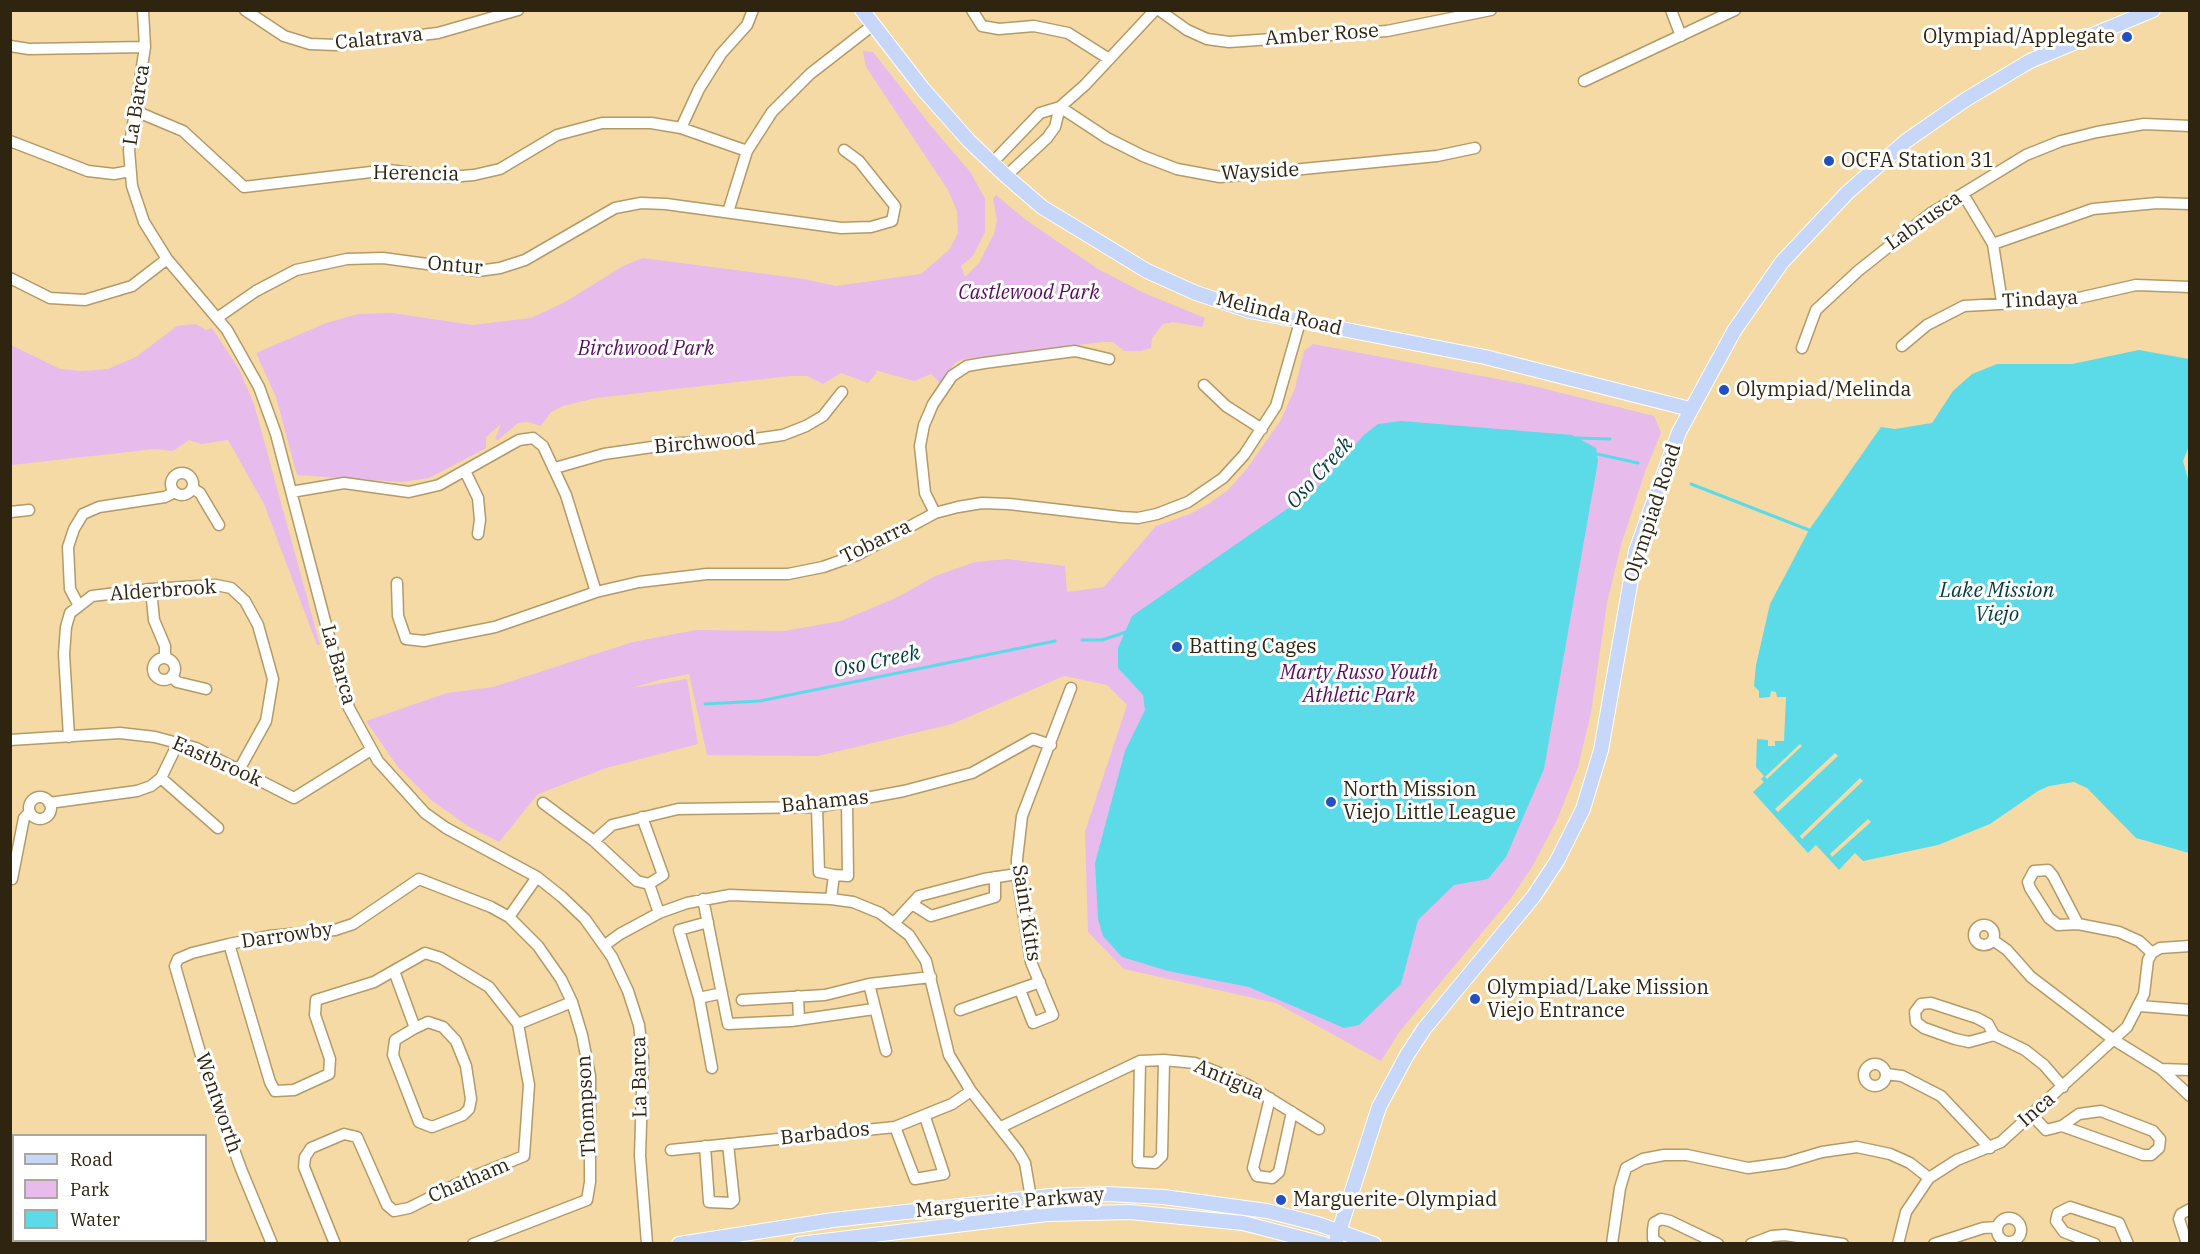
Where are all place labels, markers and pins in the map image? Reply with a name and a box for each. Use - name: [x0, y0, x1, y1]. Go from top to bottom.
- place label: Olympiad/Applegate: [1923, 25, 2115, 49]
- marker: Olympiad/Applegate: [2120, 30, 2134, 44]
- place label: OCFA Station 31: [1841, 149, 1994, 173]
- marker: OCFA Station 31: [1822, 154, 1836, 168]
- place label: Olympiad/Melinda: [1736, 378, 1911, 402]
- marker: Olympiad/Melinda: [1717, 383, 1731, 397]
- place label: Batting Cages: [1189, 635, 1316, 659]
- marker: Batting Cages: [1170, 640, 1184, 654]
- place label: North Mission Viejo Little League: [1343, 778, 1516, 825]
- marker: North Mission Viejo Little League: [1324, 795, 1338, 809]
- place label: Olympiad/Lake Mission Viejo Entrance: [1487, 976, 1709, 1023]
- marker: Olympiad/Lake Mission Viejo Entrance: [1468, 992, 1482, 1006]
- place label: Marguerite-Olympiad: [1293, 1188, 1497, 1212]
- marker: Marguerite-Olympiad: [1274, 1193, 1288, 1207]

